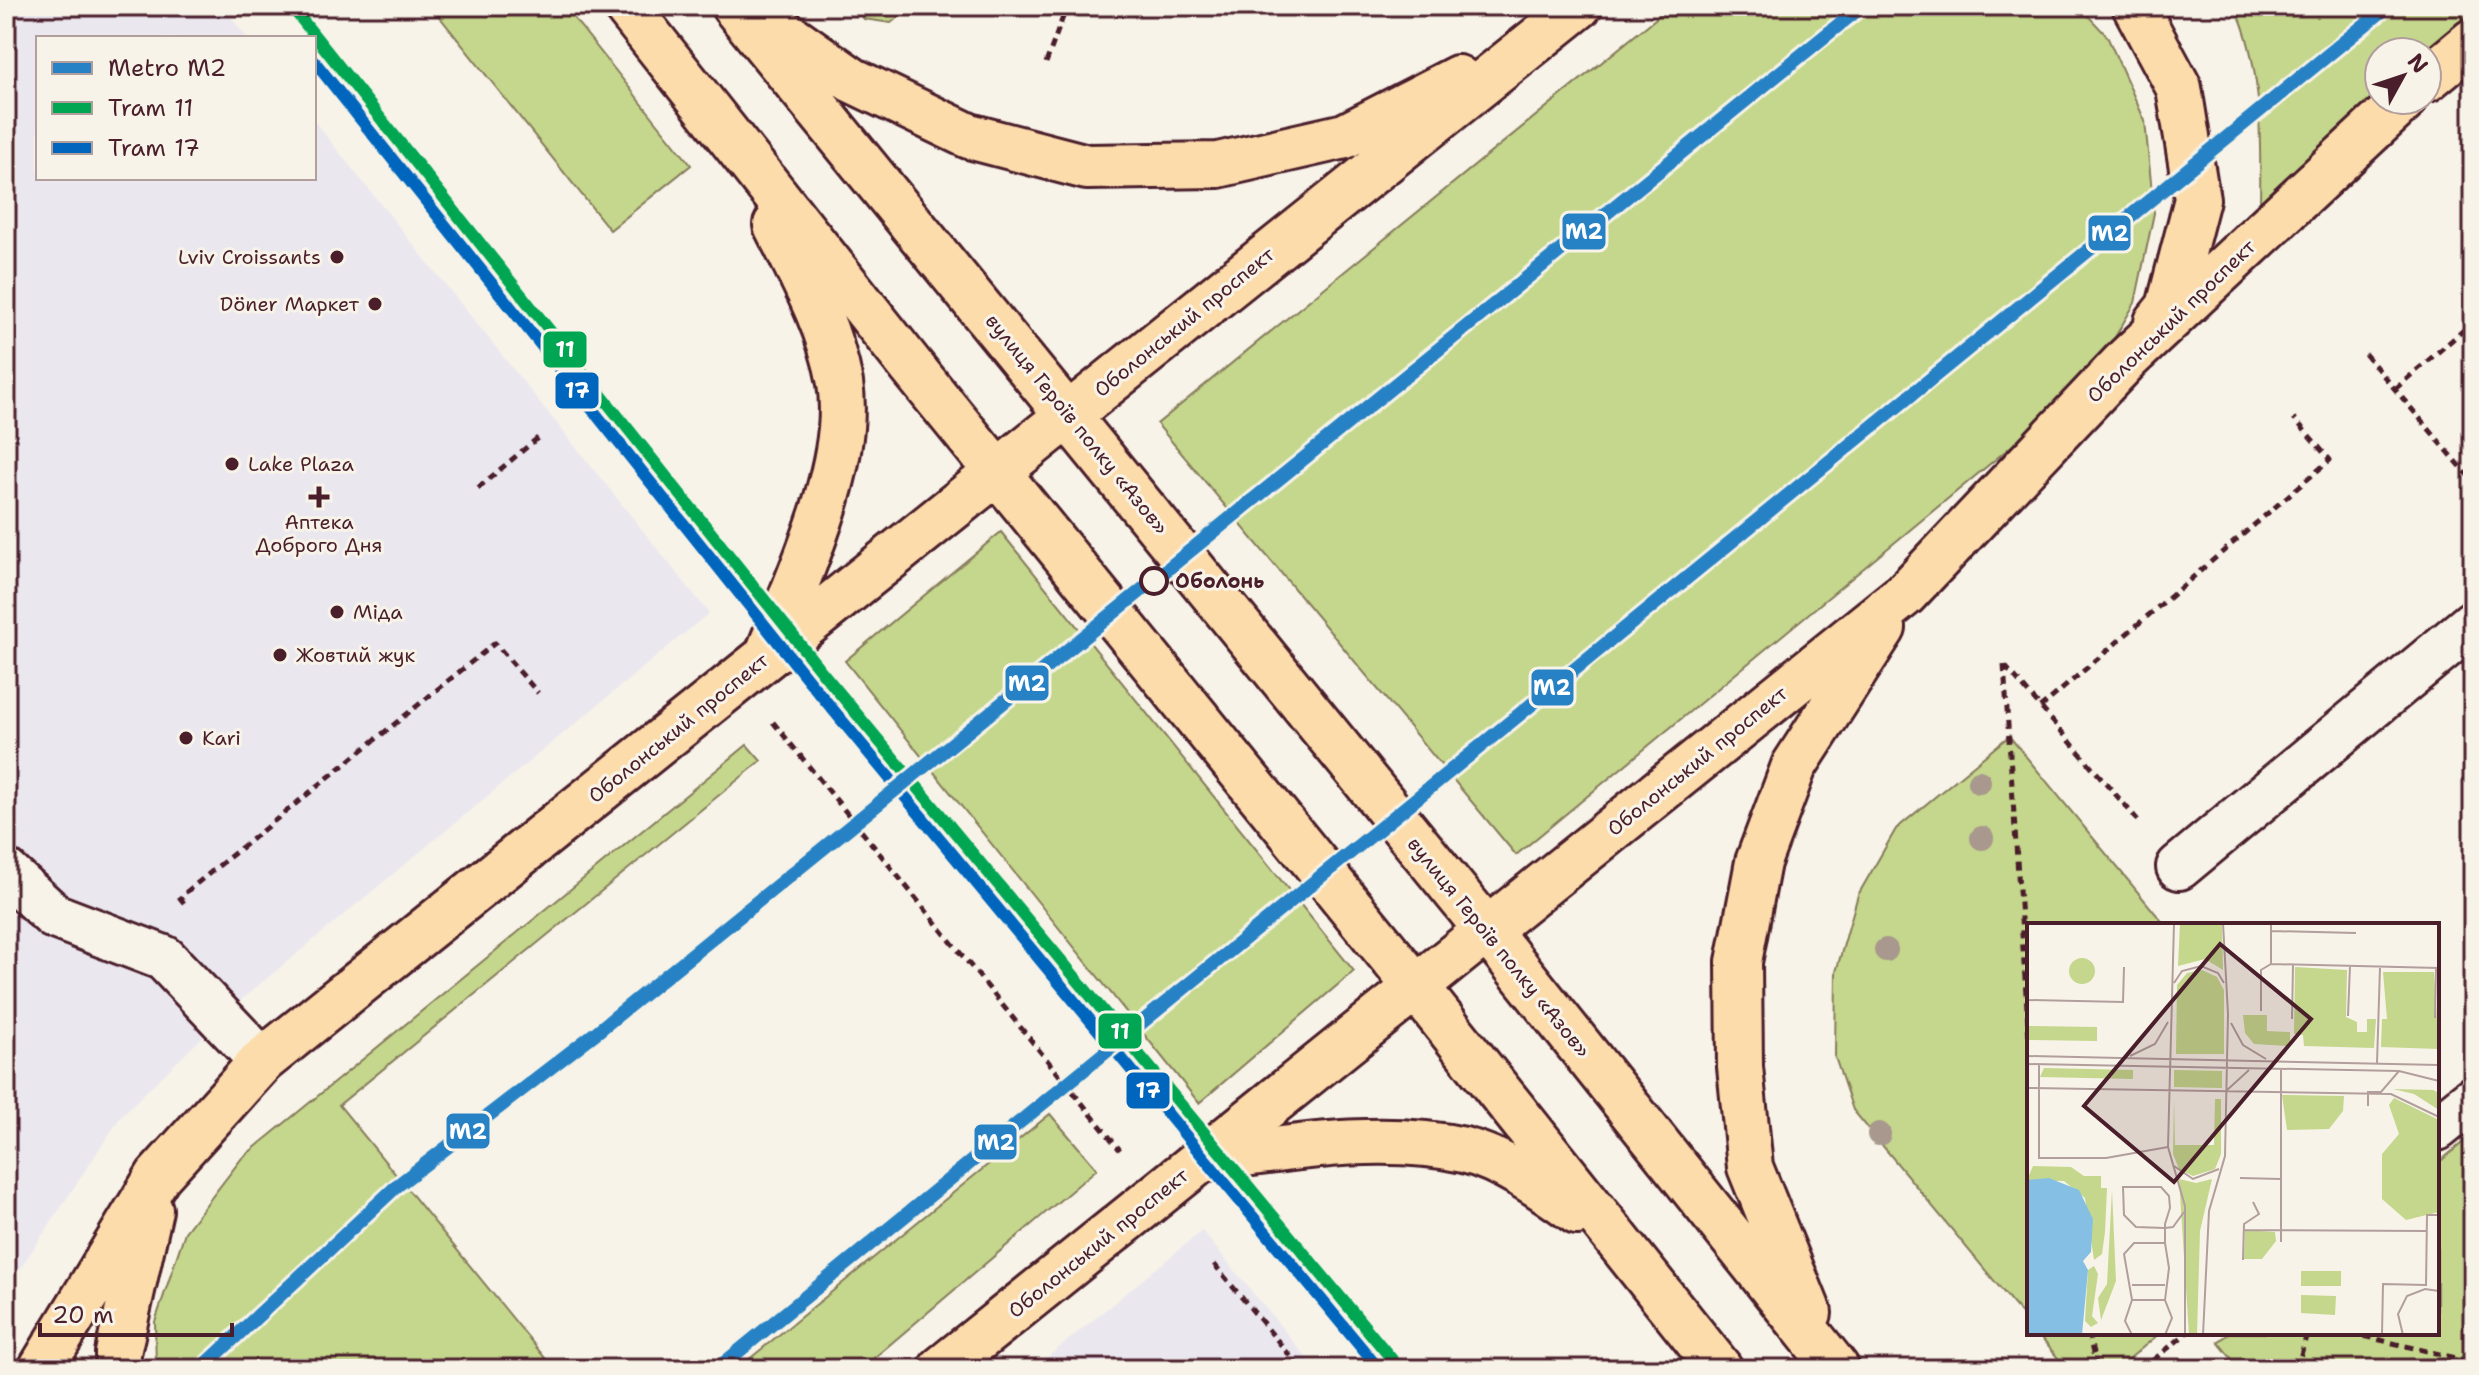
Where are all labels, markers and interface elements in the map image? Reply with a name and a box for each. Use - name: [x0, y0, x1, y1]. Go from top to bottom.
- legend: [36, 36, 316, 180]
- north arrow: [2363, 36, 2443, 116]
- text: N: [2401, 47, 2435, 79]
- text: Metro M2: [108, 52, 226, 84]
- text: Tram 11: [108, 92, 193, 124]
- text: Tram 17: [108, 132, 200, 164]
- line badge: M2: [1561, 212, 1607, 251]
- line badge: M2: [2087, 214, 2132, 252]
- text: M2: [1565, 217, 1603, 246]
- text: M2: [2091, 219, 2129, 248]
- street label: Оболонський проспект: [2081, 233, 2261, 408]
- street label: Оболонський проспект: [1089, 241, 1280, 403]
- place label: Lviv Croissants: [178, 244, 321, 270]
- marker: Lviv Croissants: [328, 248, 346, 266]
- place label: Döner Маркет: [220, 291, 360, 317]
- marker: Döner Маркет: [366, 295, 384, 313]
- street label: вулиця Героїв полку «Азов»: [980, 308, 1174, 540]
- line badge: 11: [542, 330, 588, 369]
- text: 11: [555, 335, 575, 364]
- line badge: 17: [554, 371, 600, 410]
- text: 17: [564, 376, 590, 405]
- place label: Lake Plaza: [248, 451, 355, 477]
- marker: Lake Plaza: [223, 455, 241, 473]
- marker: Аптека Доброго Дня: [310, 488, 328, 506]
- place label: Аптека Доброго Дня: [256, 509, 382, 558]
- marker: Оболонь: [1140, 567, 1168, 595]
- place label: Оболонь: [1175, 568, 1264, 594]
- place label: Міда: [353, 599, 403, 625]
- marker: Міда: [328, 603, 346, 621]
- place label: Жовтий жук: [296, 642, 416, 668]
- marker: Жовтий жук: [271, 646, 289, 664]
- street label: Оболонський проспект: [583, 647, 774, 809]
- line badge: M2: [1004, 664, 1050, 702]
- line badge: M2: [1530, 668, 1575, 707]
- text: M2: [1008, 669, 1046, 698]
- text: M2: [1533, 673, 1571, 702]
- street label: Оболонський проспект: [1602, 680, 1793, 842]
- place label: Kari: [202, 725, 241, 751]
- marker: Kari: [177, 729, 195, 747]
- street label: вулиця Героїв полку «Азов»: [1402, 831, 1596, 1063]
- inset map: [2027, 923, 2439, 1335]
- line badge: 11: [1097, 1012, 1143, 1050]
- text: 11: [1110, 1017, 1130, 1046]
- line badge: 17: [1125, 1071, 1171, 1110]
- text: 17: [1135, 1076, 1161, 1105]
- line badge: M2: [445, 1112, 491, 1150]
- text: M2: [449, 1117, 487, 1146]
- line badge: M2: [973, 1123, 1018, 1161]
- text: M2: [977, 1128, 1015, 1157]
- street label: Оболонський проспект: [1003, 1162, 1194, 1324]
- scale bar: [40, 1287, 232, 1337]
- text: 20 m: [52, 1299, 114, 1331]

